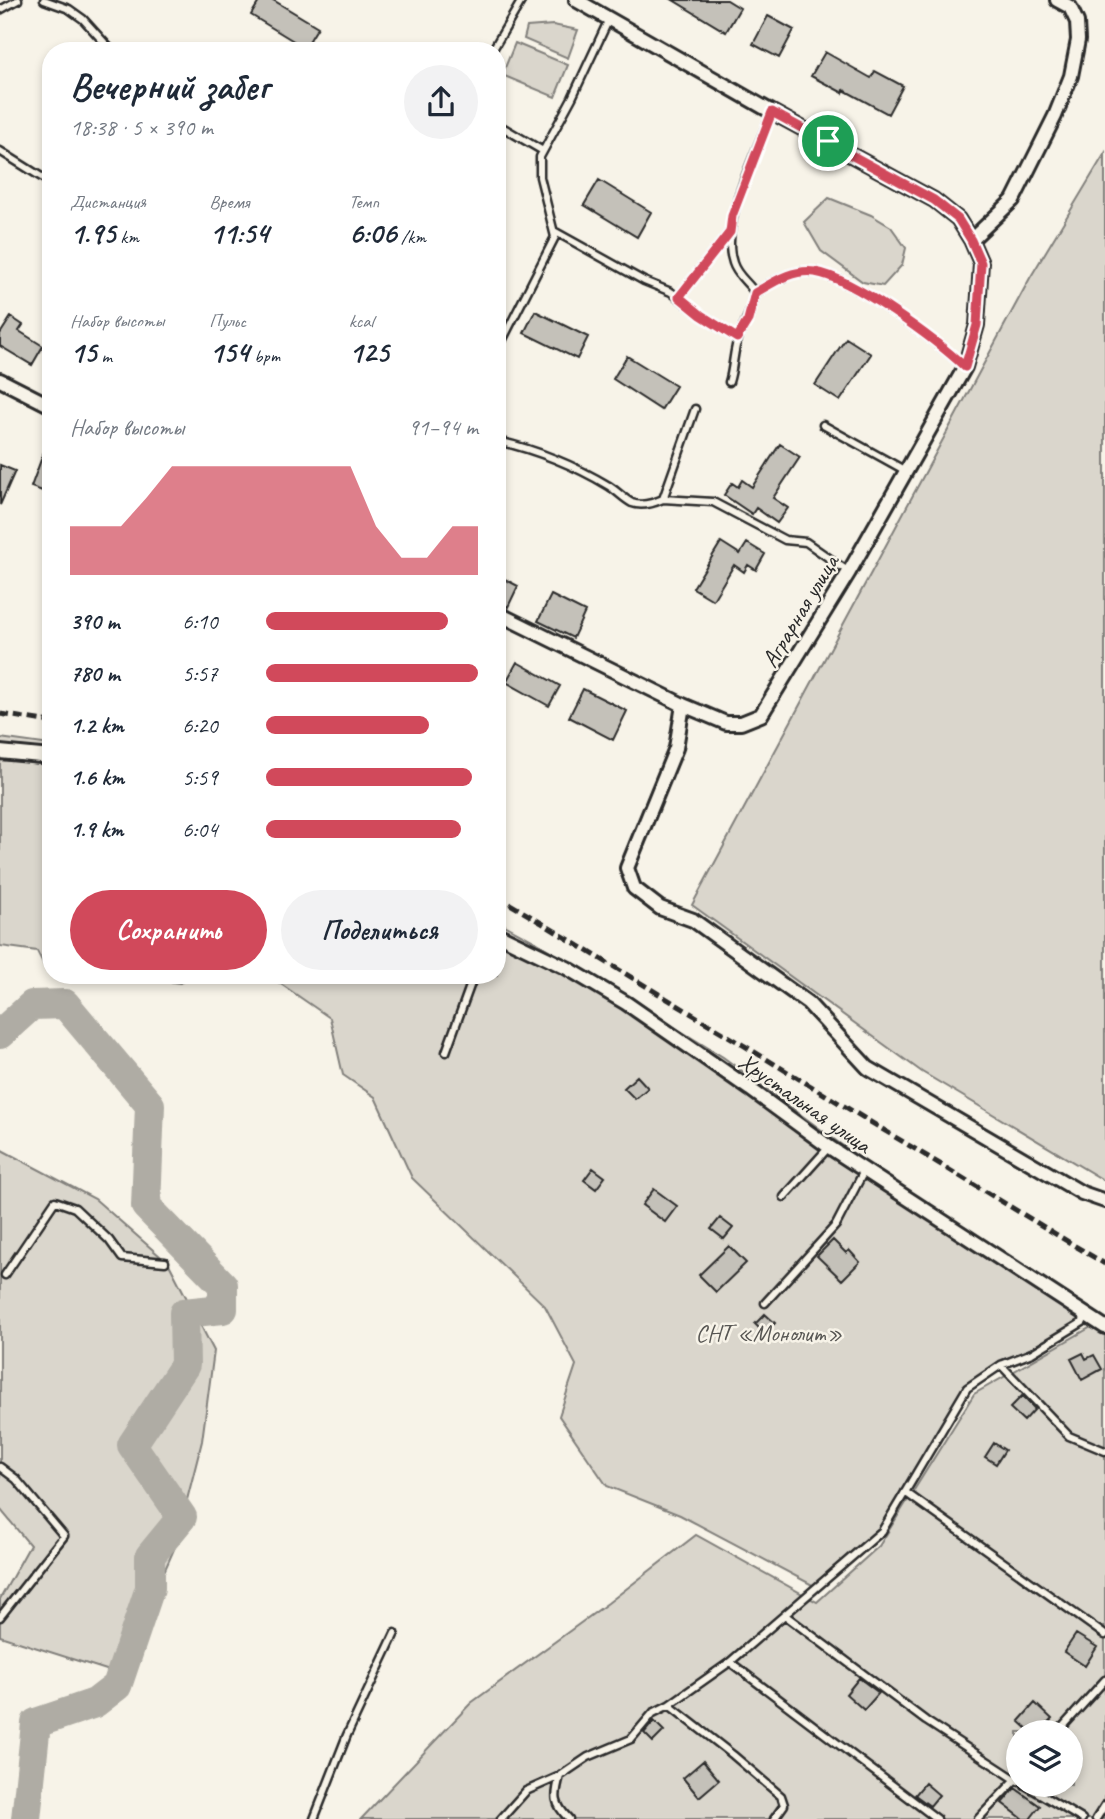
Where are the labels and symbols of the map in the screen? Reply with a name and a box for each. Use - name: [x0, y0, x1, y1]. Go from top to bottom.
- pin: [798, 111, 858, 171]
- street label: Аграрная улица: [755, 547, 846, 673]
- street label: Хрустальная улица: [733, 1046, 878, 1161]
- park label: СНТ «Монолит»: [695, 1318, 843, 1348]

